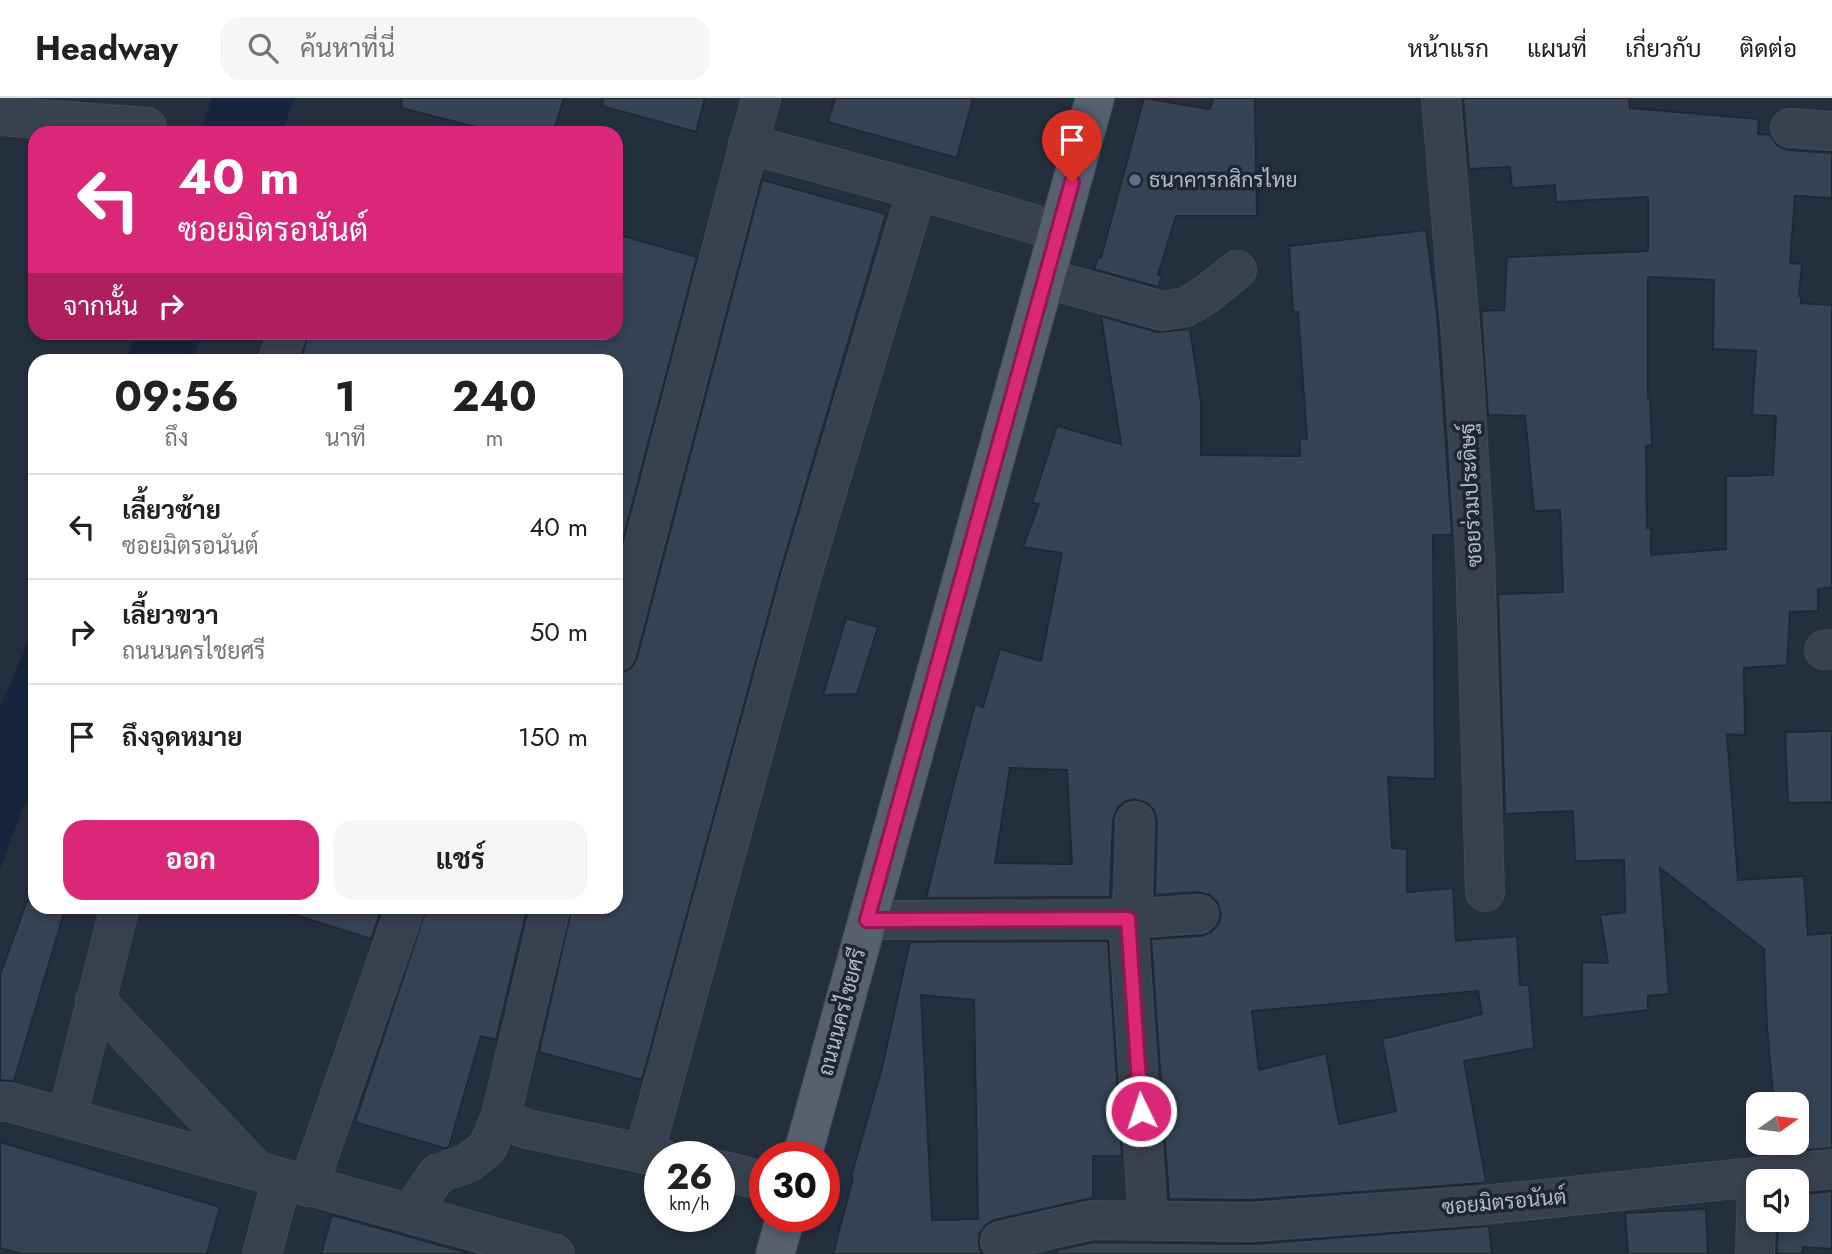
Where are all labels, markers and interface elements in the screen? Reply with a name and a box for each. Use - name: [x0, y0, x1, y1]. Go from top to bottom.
- search box: [220, 17, 710, 80]
- text: Headway: [35, 25, 178, 72]
- icon: search: [244, 29, 282, 67]
- text: ค้นหาที่นี่: [300, 29, 395, 67]
- text: หน้าแรก: [1408, 31, 1489, 66]
- text: แผนที่: [1527, 31, 1587, 66]
- text: เกี่ยวกับ: [1625, 31, 1702, 66]
- text: ติดต่อ: [1740, 31, 1797, 66]
- pin: [1042, 110, 1102, 182]
- icon: arrive: [1053, 121, 1091, 159]
- text: 40 m: [178, 142, 300, 212]
- icon: left: [63, 154, 154, 245]
- place label: ธนาคารกสิกรไทย: [1149, 165, 1298, 195]
- marker: ธนาคารกสิกรไทย: [1127, 172, 1143, 188]
- text: ซอยมิตรอนันต์: [178, 207, 368, 253]
- text: จากนั้น: [63, 287, 138, 325]
- icon: right: [152, 287, 190, 325]
- text: 09:56: [114, 366, 239, 427]
- text: 1: [335, 366, 356, 427]
- text: 240: [452, 366, 537, 427]
- text: ถึง: [165, 421, 188, 455]
- text: นาที: [325, 421, 366, 455]
- text: m: [485, 421, 503, 455]
- street label: ซอยร่วมประดิษฐ์: [1452, 422, 1490, 568]
- text: เลี้ยวซ้าย: [122, 491, 221, 529]
- icon: left: [63, 508, 101, 546]
- text: 40 m: [529, 508, 588, 546]
- text: ซอยมิตรอนันต์: [122, 529, 259, 563]
- text: เลี้ยวขวา: [122, 596, 219, 634]
- icon: right: [63, 613, 101, 651]
- text: 50 m: [530, 613, 588, 651]
- text: ถนนนครไชยศรี: [122, 634, 265, 668]
- icon: arrive: [63, 718, 101, 756]
- text: ถึงจุดหมาย: [122, 718, 243, 756]
- text: 150 m: [518, 718, 588, 756]
- button: ออก: [63, 820, 319, 900]
- button: แชร์: [333, 820, 588, 900]
- street label: ถนนนครไชยศรี: [811, 945, 873, 1079]
- position arrow: [1104, 1074, 1178, 1148]
- north arrow: [1746, 1092, 1810, 1155]
- map controls: [1746, 1092, 1809, 1232]
- speed limit sign: 30: [749, 1141, 840, 1232]
- text: 26: [666, 1152, 713, 1202]
- button: sound: [1746, 1169, 1809, 1232]
- street label: ซอยมิตรอนันต์: [1440, 1182, 1568, 1222]
- text: km/h: [669, 1191, 710, 1217]

